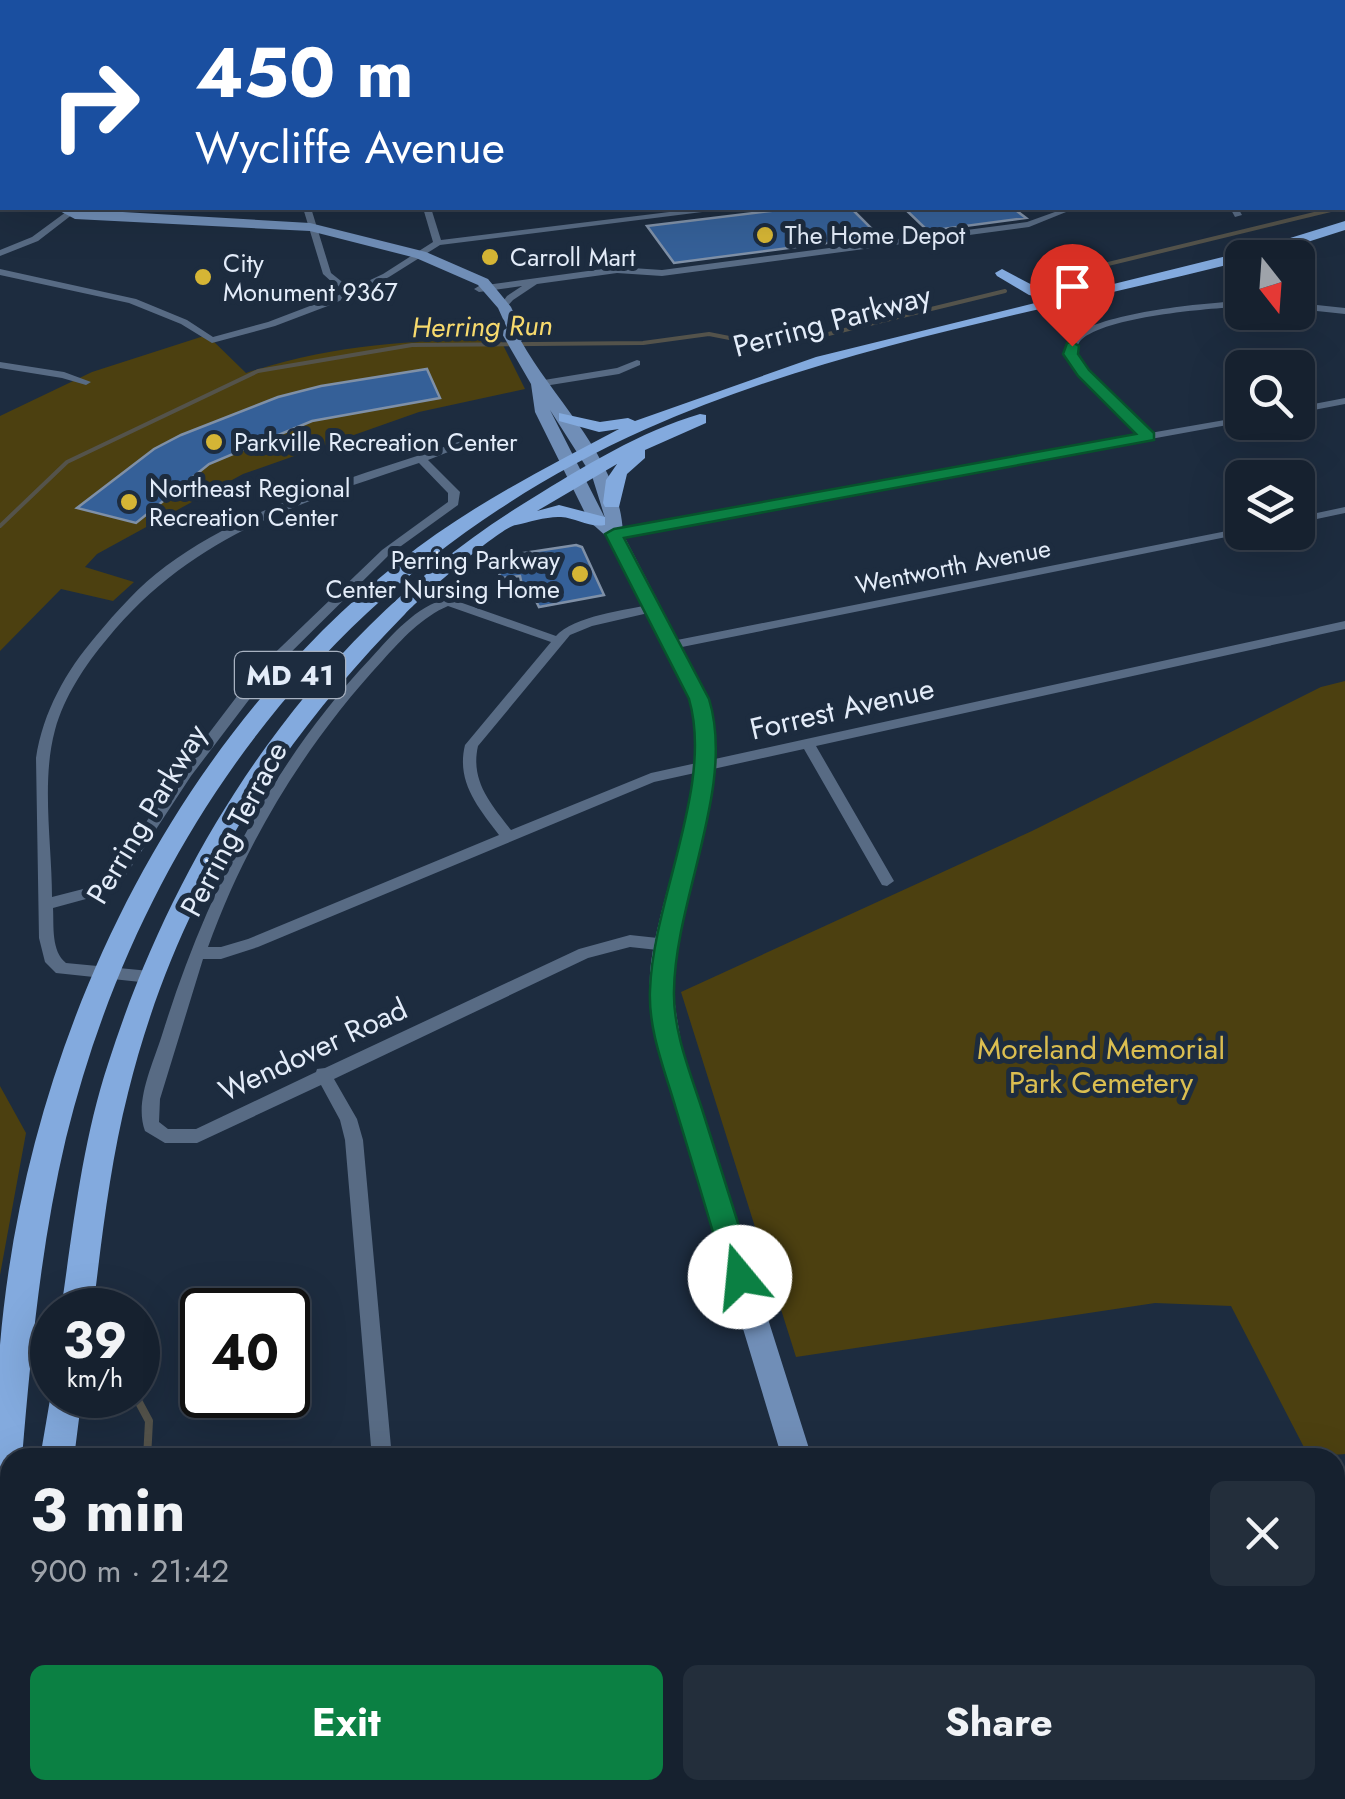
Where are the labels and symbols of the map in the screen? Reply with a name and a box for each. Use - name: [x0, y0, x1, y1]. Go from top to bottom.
- place label: The Home Depot: [785, 217, 965, 253]
- marker: The Home Depot: [754, 224, 776, 246]
- place label: Carroll Mart: [510, 239, 635, 275]
- north arrow: [1225, 240, 1315, 330]
- pin: [1030, 244, 1115, 347]
- place label: City Monument 9367: [223, 245, 398, 310]
- marker: Carroll Mart: [479, 246, 501, 268]
- marker: City Monument 9367: [192, 266, 214, 288]
- street label: Perring Parkway: [728, 273, 936, 368]
- water label: Herring Run: [411, 305, 553, 348]
- place label: Parkville Recreation Center: [234, 424, 518, 460]
- marker: Parkville Recreation Center: [203, 431, 225, 453]
- place label: Northeast Regional Recreation Center: [149, 470, 350, 535]
- marker: Northeast Regional Recreation Center: [118, 491, 140, 513]
- street label: Wentworth Avenue: [852, 529, 1054, 603]
- place label: Perring Parkway Center Nursing Home: [325, 542, 560, 607]
- marker: Perring Parkway Center Nursing Home: [569, 563, 591, 585]
- road number: MD 41: [235, 652, 345, 698]
- street label: Forrest Avenue: [746, 666, 938, 751]
- street label: Perring Parkway: [76, 715, 218, 912]
- street label: Perring Terrace: [169, 734, 298, 924]
- street label: Wendover Road: [211, 987, 414, 1112]
- park label: Moreland Memorial Park Cemetery: [977, 1027, 1225, 1104]
- position arrow: [688, 1225, 792, 1329]
- speed limit sign: 40: [180, 1288, 310, 1418]

